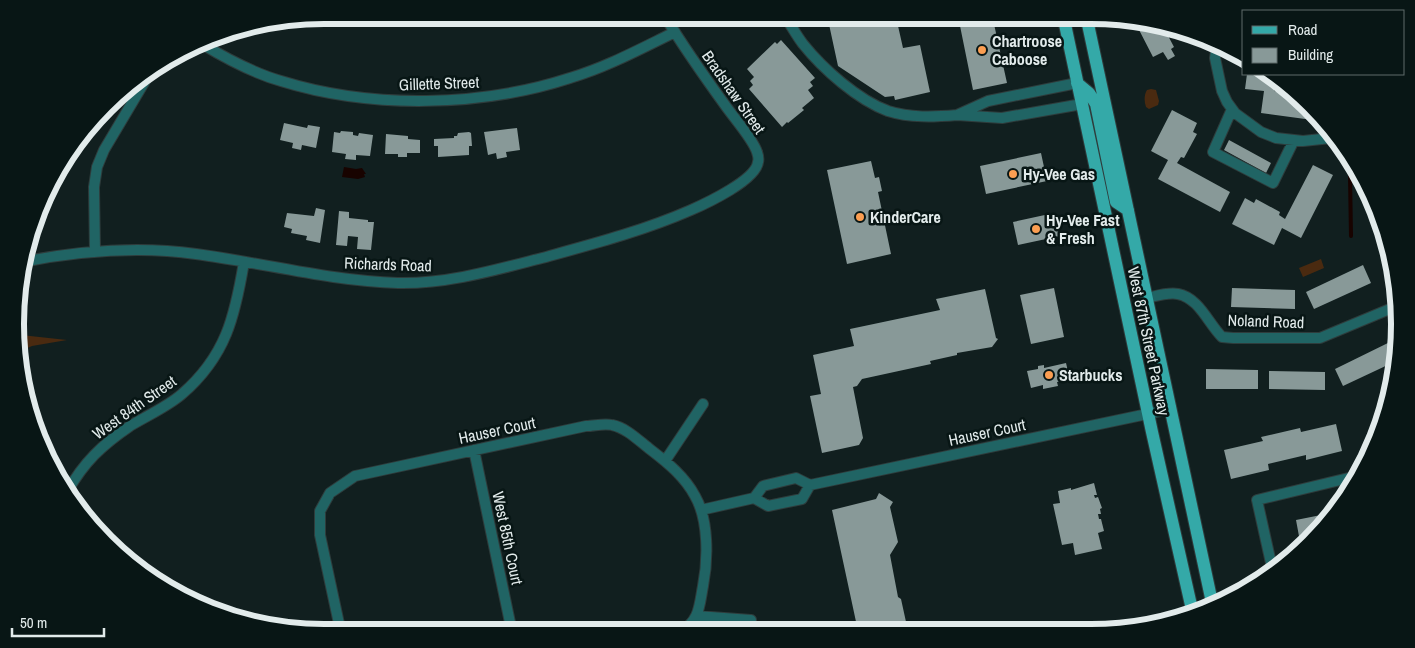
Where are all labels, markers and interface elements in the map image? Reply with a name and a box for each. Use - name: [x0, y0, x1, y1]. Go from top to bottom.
- legend: [1242, 10, 1405, 75]
- text: Road: [1288, 19, 1317, 40]
- place label: Chartroose Caboose: [992, 30, 1062, 70]
- marker: Chartroose Caboose: [976, 44, 988, 56]
- text: Building: [1288, 44, 1333, 65]
- street label: Bradshaw Street: [697, 46, 771, 138]
- street label: Gillette Street: [399, 71, 480, 95]
- place label: Hy-Vee Gas: [1023, 163, 1095, 185]
- marker: Hy-Vee Gas: [1007, 168, 1019, 180]
- place label: KinderCare: [870, 206, 941, 228]
- place label: Hy-Vee Fast & Fresh: [1046, 209, 1120, 249]
- marker: KinderCare: [854, 211, 866, 223]
- marker: Hy-Vee Fast & Fresh: [1030, 223, 1042, 235]
- street label: Richards Road: [344, 251, 432, 277]
- street label: West 87th Street Parkway: [1122, 265, 1176, 418]
- street label: Noland Road: [1227, 309, 1305, 333]
- place label: Starbucks: [1059, 364, 1122, 386]
- marker: Starbucks: [1043, 369, 1055, 381]
- street label: West 84th Street: [88, 370, 181, 444]
- street label: Hauser Court: [457, 411, 538, 449]
- street label: Hauser Court: [947, 413, 1028, 451]
- street label: West 85th Court: [487, 489, 529, 587]
- scale bar: [12, 606, 105, 638]
- text: 50 m: [20, 612, 47, 633]

